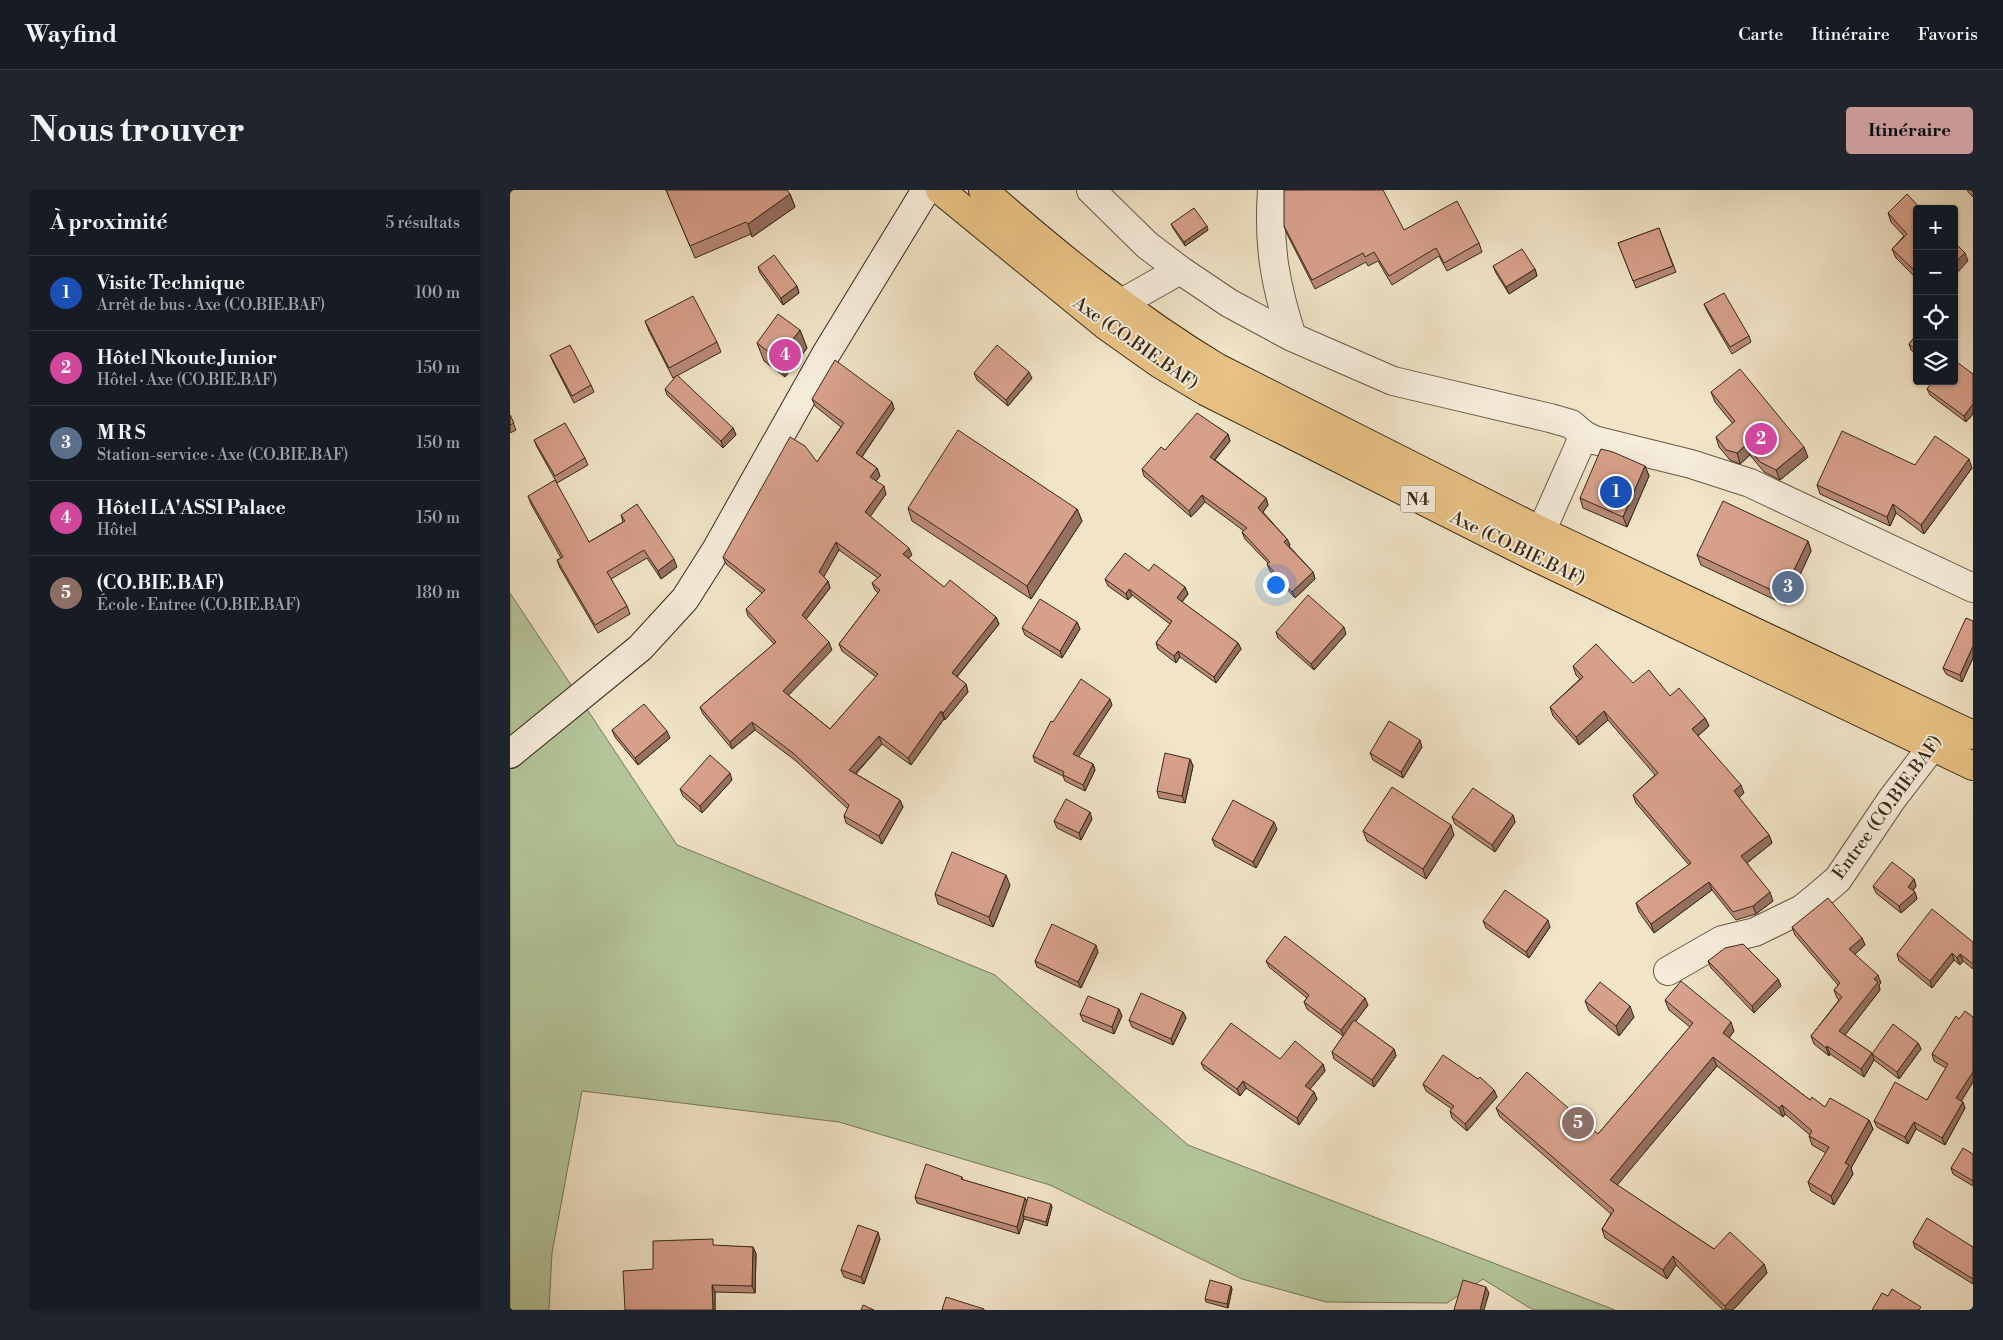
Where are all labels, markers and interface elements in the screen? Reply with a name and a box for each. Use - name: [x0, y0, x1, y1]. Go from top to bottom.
- text: Wayfind: [25, 20, 117, 50]
- text: Carte: [1738, 23, 1783, 46]
- text: Itinéraire: [1811, 23, 1890, 46]
- text: Favoris: [1918, 23, 1978, 46]
- button: Itinéraire: [1846, 107, 1973, 154]
- text: Nous trouver: [30, 109, 245, 152]
- map controls: [1913, 205, 1958, 385]
- button: +: [1913, 205, 1958, 250]
- text: À proximité: [50, 210, 167, 236]
- text: 5 résultats: [385, 213, 460, 233]
- button: −: [1913, 250, 1958, 295]
- text: Visite Technique: [97, 271, 245, 295]
- text: 1: [62, 283, 70, 303]
- text: 100 m: [415, 283, 460, 303]
- street label: Axe (CO.BIE.BAF): [1068, 291, 1203, 395]
- text: Arrêt de bus · Axe (CO.BIE.BAF): [97, 295, 325, 315]
- button: locate: [1913, 295, 1958, 340]
- pin: 4: [769, 336, 801, 374]
- button: layers: [1913, 340, 1958, 385]
- text: Hôtel Nkoute Junior: [97, 346, 277, 370]
- text: 2: [61, 358, 71, 378]
- text: 150 m: [416, 358, 460, 378]
- text: Hôtel · Axe (CO.BIE.BAF): [97, 370, 278, 390]
- pin: 2: [1745, 420, 1777, 458]
- text: M R S: [97, 421, 146, 445]
- text: 3: [61, 433, 71, 453]
- text: 150 m: [416, 433, 460, 453]
- text: Station-service · Axe (CO.BIE.BAF): [97, 445, 349, 465]
- pin: 1: [1600, 473, 1632, 511]
- road number: N4: [1400, 486, 1436, 512]
- text: Hôtel LA'ASSI Palace: [97, 496, 286, 520]
- street label: Axe (CO.BIE.BAF): [1445, 505, 1589, 591]
- text: 4: [61, 508, 71, 528]
- text: 150 m: [416, 508, 460, 528]
- text: Hôtel: [97, 520, 137, 540]
- pin: 3: [1772, 568, 1804, 606]
- text: (CO.BIE.BAF): [97, 571, 224, 595]
- your location: [1263, 572, 1289, 598]
- text: 5: [61, 583, 71, 603]
- text: 180 m: [416, 583, 460, 603]
- text: École · Entree (CO.BIE.BAF): [97, 595, 301, 615]
- street label: Entree (CO.BIE.BAF): [1827, 731, 1947, 884]
- pin: 5: [1562, 1104, 1594, 1142]

